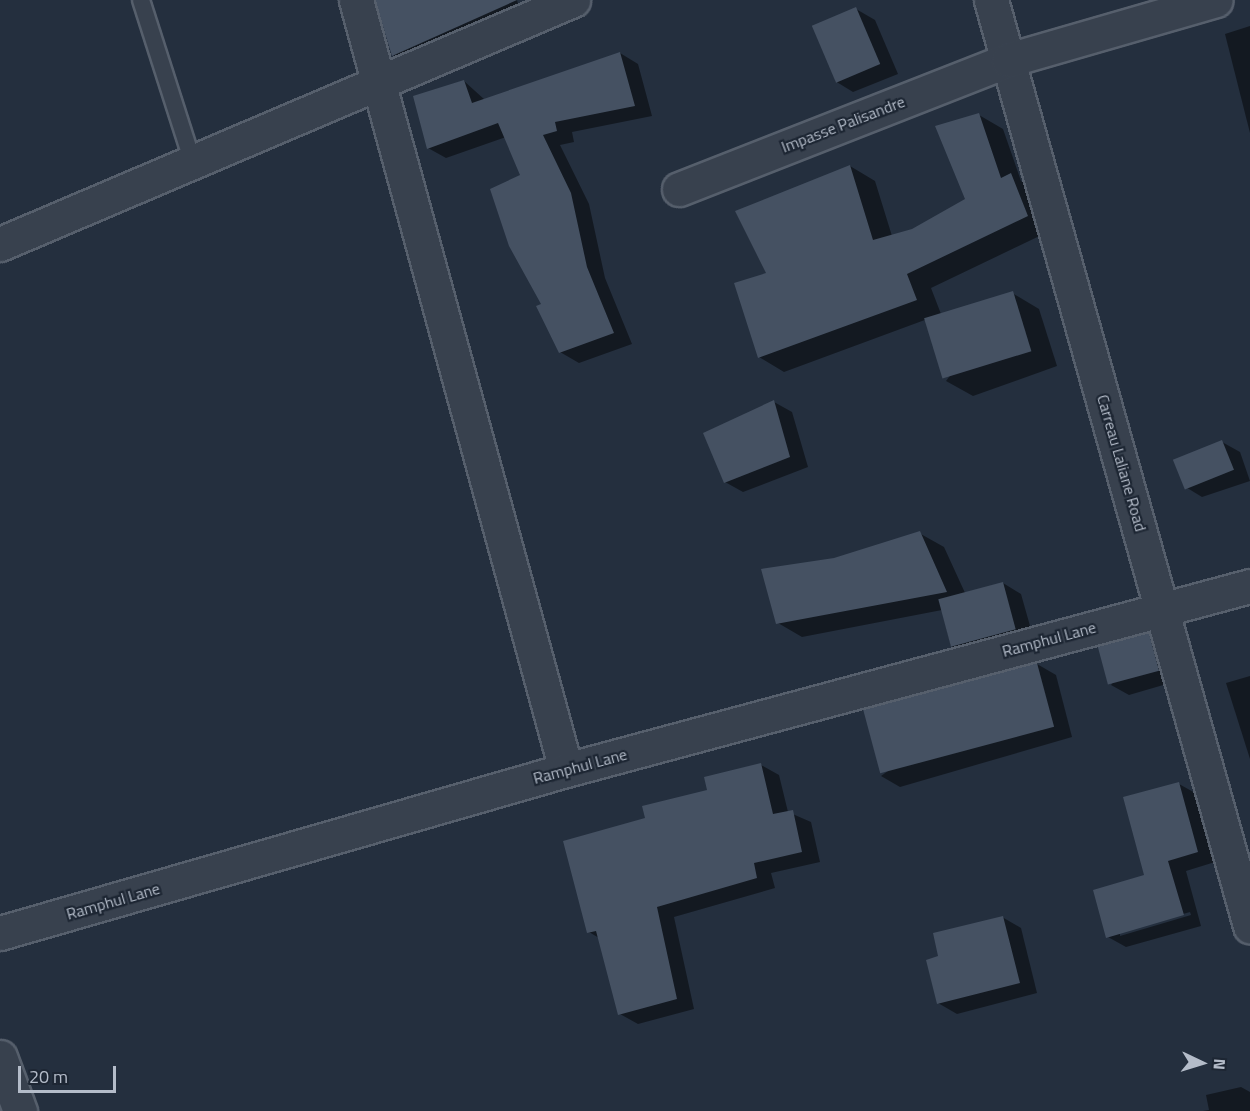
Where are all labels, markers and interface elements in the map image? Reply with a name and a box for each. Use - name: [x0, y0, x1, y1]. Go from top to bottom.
- street label: Impasse Palisandre: [778, 92, 908, 156]
- street label: Carreau Laliane Road: [1093, 392, 1151, 534]
- street label: Ramphul Lane: [1000, 617, 1098, 661]
- street label: Ramphul Lane: [531, 744, 629, 788]
- street label: Ramphul Lane: [64, 878, 162, 924]
- north arrow: [1172, 1033, 1232, 1093]
- scale bar: [21, 1054, 118, 1092]
- text: N: [1208, 1058, 1232, 1071]
- text: 20 m: [29, 1063, 68, 1090]

